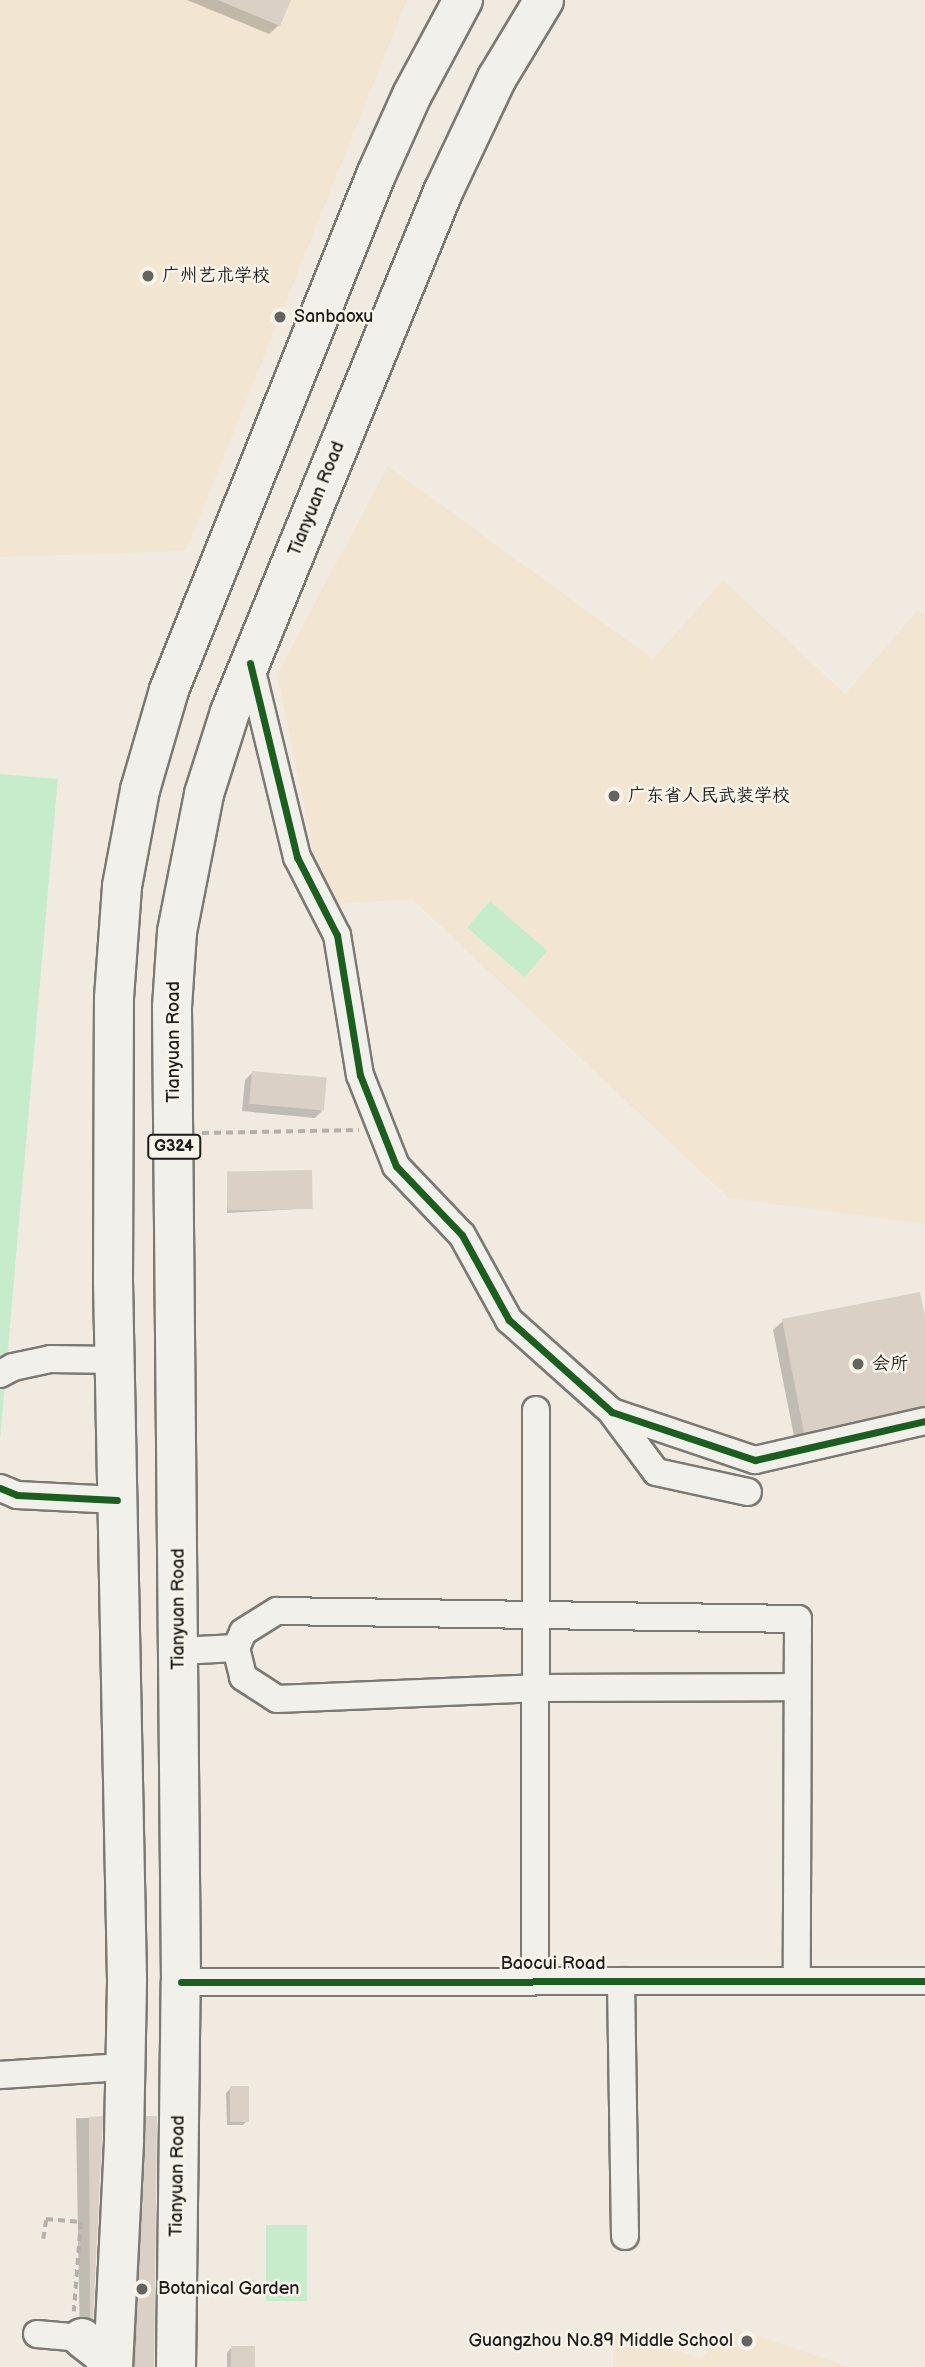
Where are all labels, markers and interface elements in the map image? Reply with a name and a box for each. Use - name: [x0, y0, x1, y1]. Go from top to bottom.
- place label: 广州艺术学校: [162, 265, 270, 287]
- marker: 广州艺术学校: [140, 268, 156, 284]
- place label: Sanbaoxu: [294, 306, 373, 328]
- marker: Sanbaoxu: [272, 309, 288, 325]
- street label: Tianyuan Road: [284, 439, 350, 559]
- place label: 广东省人民武装学校: [628, 785, 790, 807]
- marker: 广东省人民武装学校: [606, 788, 622, 804]
- street label: Tianyuan Road: [163, 981, 185, 1103]
- road number: G324: [146, 1134, 202, 1160]
- place label: 会所: [872, 1353, 908, 1375]
- marker: 会所: [850, 1356, 866, 1372]
- street label: Tianyuan Road: [168, 1548, 190, 1670]
- street label: Baocui Road: [501, 1953, 605, 1975]
- street label: Tianyuan Road: [166, 2115, 190, 2237]
- place label: Botanical Garden: [158, 2278, 299, 2300]
- marker: Botanical Garden: [132, 2279, 152, 2299]
- place label: Guangzhou No.89 Middle School: [468, 2330, 733, 2352]
- marker: Guangzhou No.89 Middle School: [739, 2333, 755, 2349]

